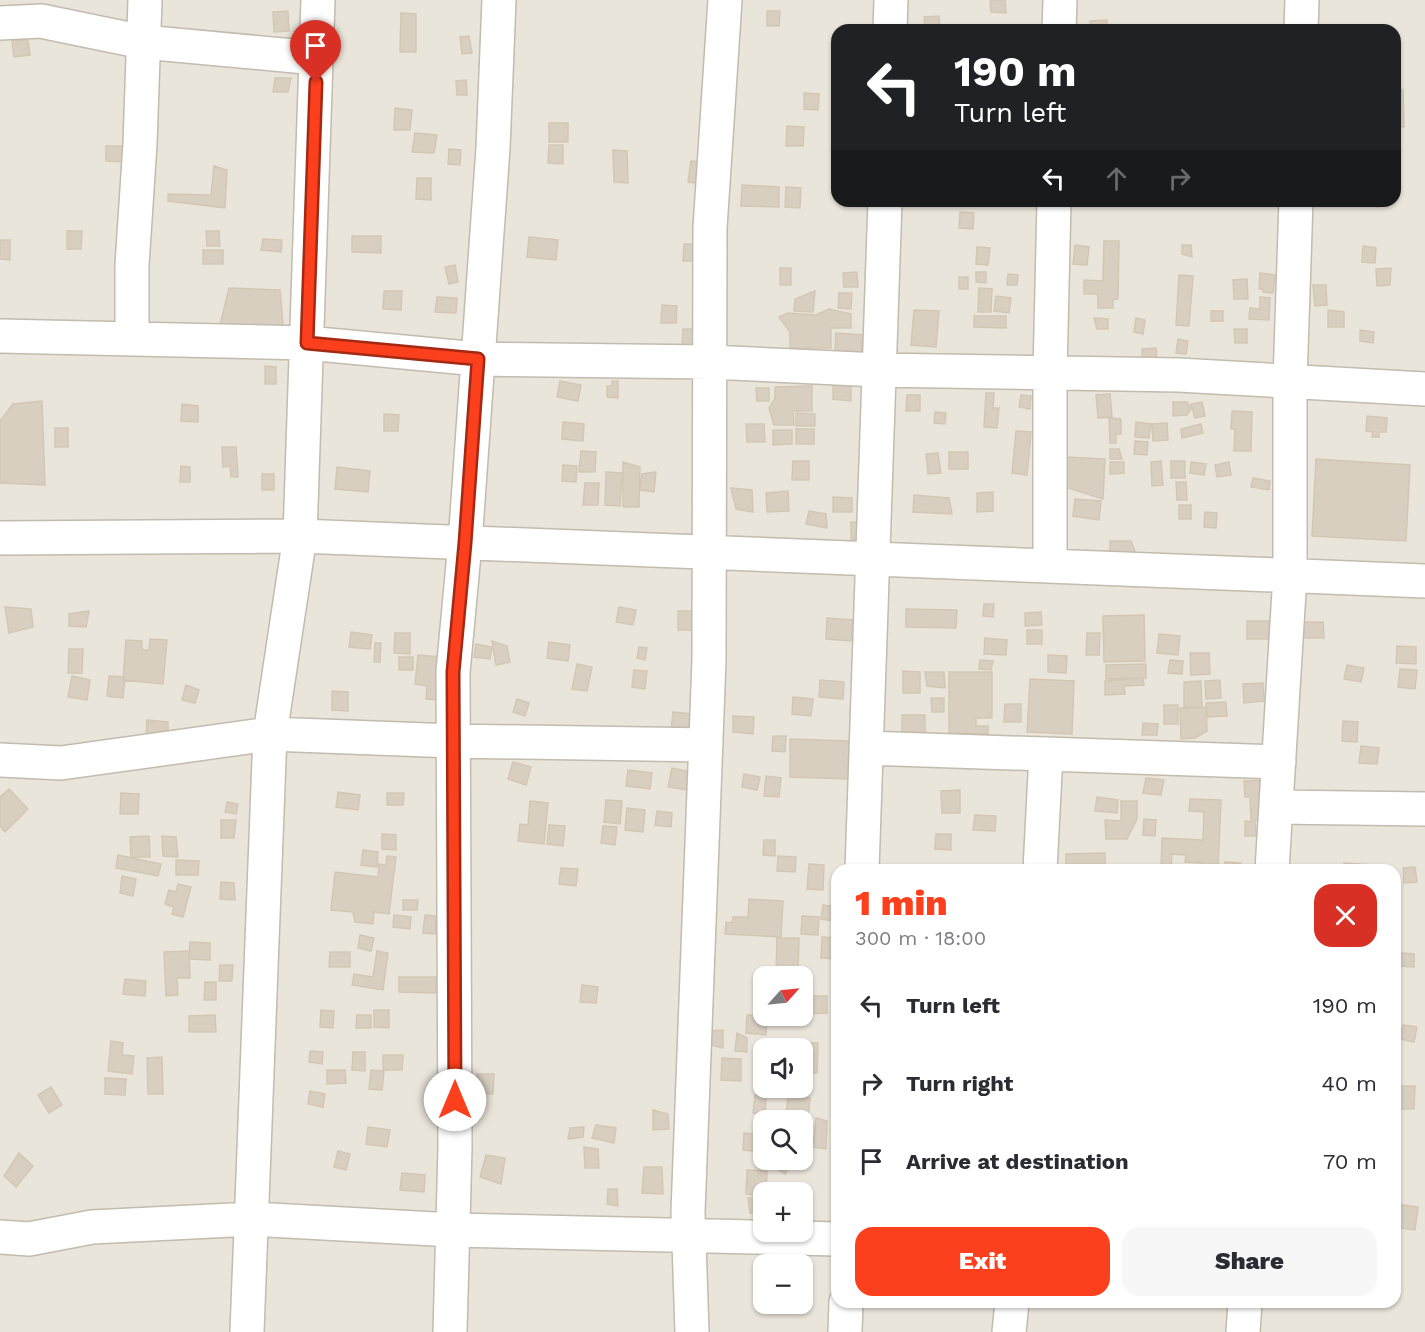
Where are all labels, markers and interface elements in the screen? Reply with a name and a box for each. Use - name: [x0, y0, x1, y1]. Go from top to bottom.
- pin: [290, 20, 341, 82]
- icon: arrive: [299, 29, 332, 62]
- text: 190 m: [954, 47, 1077, 96]
- icon: left: [855, 48, 933, 126]
- text: Turn left: [954, 97, 1066, 129]
- icon: left: [1037, 162, 1070, 195]
- icon: ahead: [1100, 162, 1133, 195]
- icon: right: [1163, 162, 1196, 195]
- text: 1 min: [855, 882, 948, 924]
- button: close: [1314, 884, 1377, 947]
- text: 300 m · 18:00: [855, 926, 986, 950]
- north arrow: [753, 966, 813, 1026]
- map controls: [753, 966, 813, 1314]
- icon: left: [855, 989, 888, 1022]
- text: Turn left: [906, 993, 1000, 1018]
- text: 190 m: [1313, 993, 1377, 1018]
- button: sound: [753, 1038, 813, 1098]
- icon: right: [855, 1067, 888, 1100]
- position arrow: [423, 1068, 487, 1132]
- text: Turn right: [906, 1071, 1013, 1096]
- text: 40 m: [1321, 1071, 1377, 1096]
- button: search: [753, 1110, 813, 1170]
- icon: arrive: [855, 1145, 888, 1178]
- text: Arrive at destination: [906, 1149, 1129, 1174]
- text: 70 m: [1323, 1149, 1377, 1174]
- button: +: [753, 1182, 813, 1242]
- button: Exit: [855, 1227, 1110, 1296]
- button: Share: [1122, 1227, 1377, 1296]
- button: −: [753, 1254, 813, 1314]

